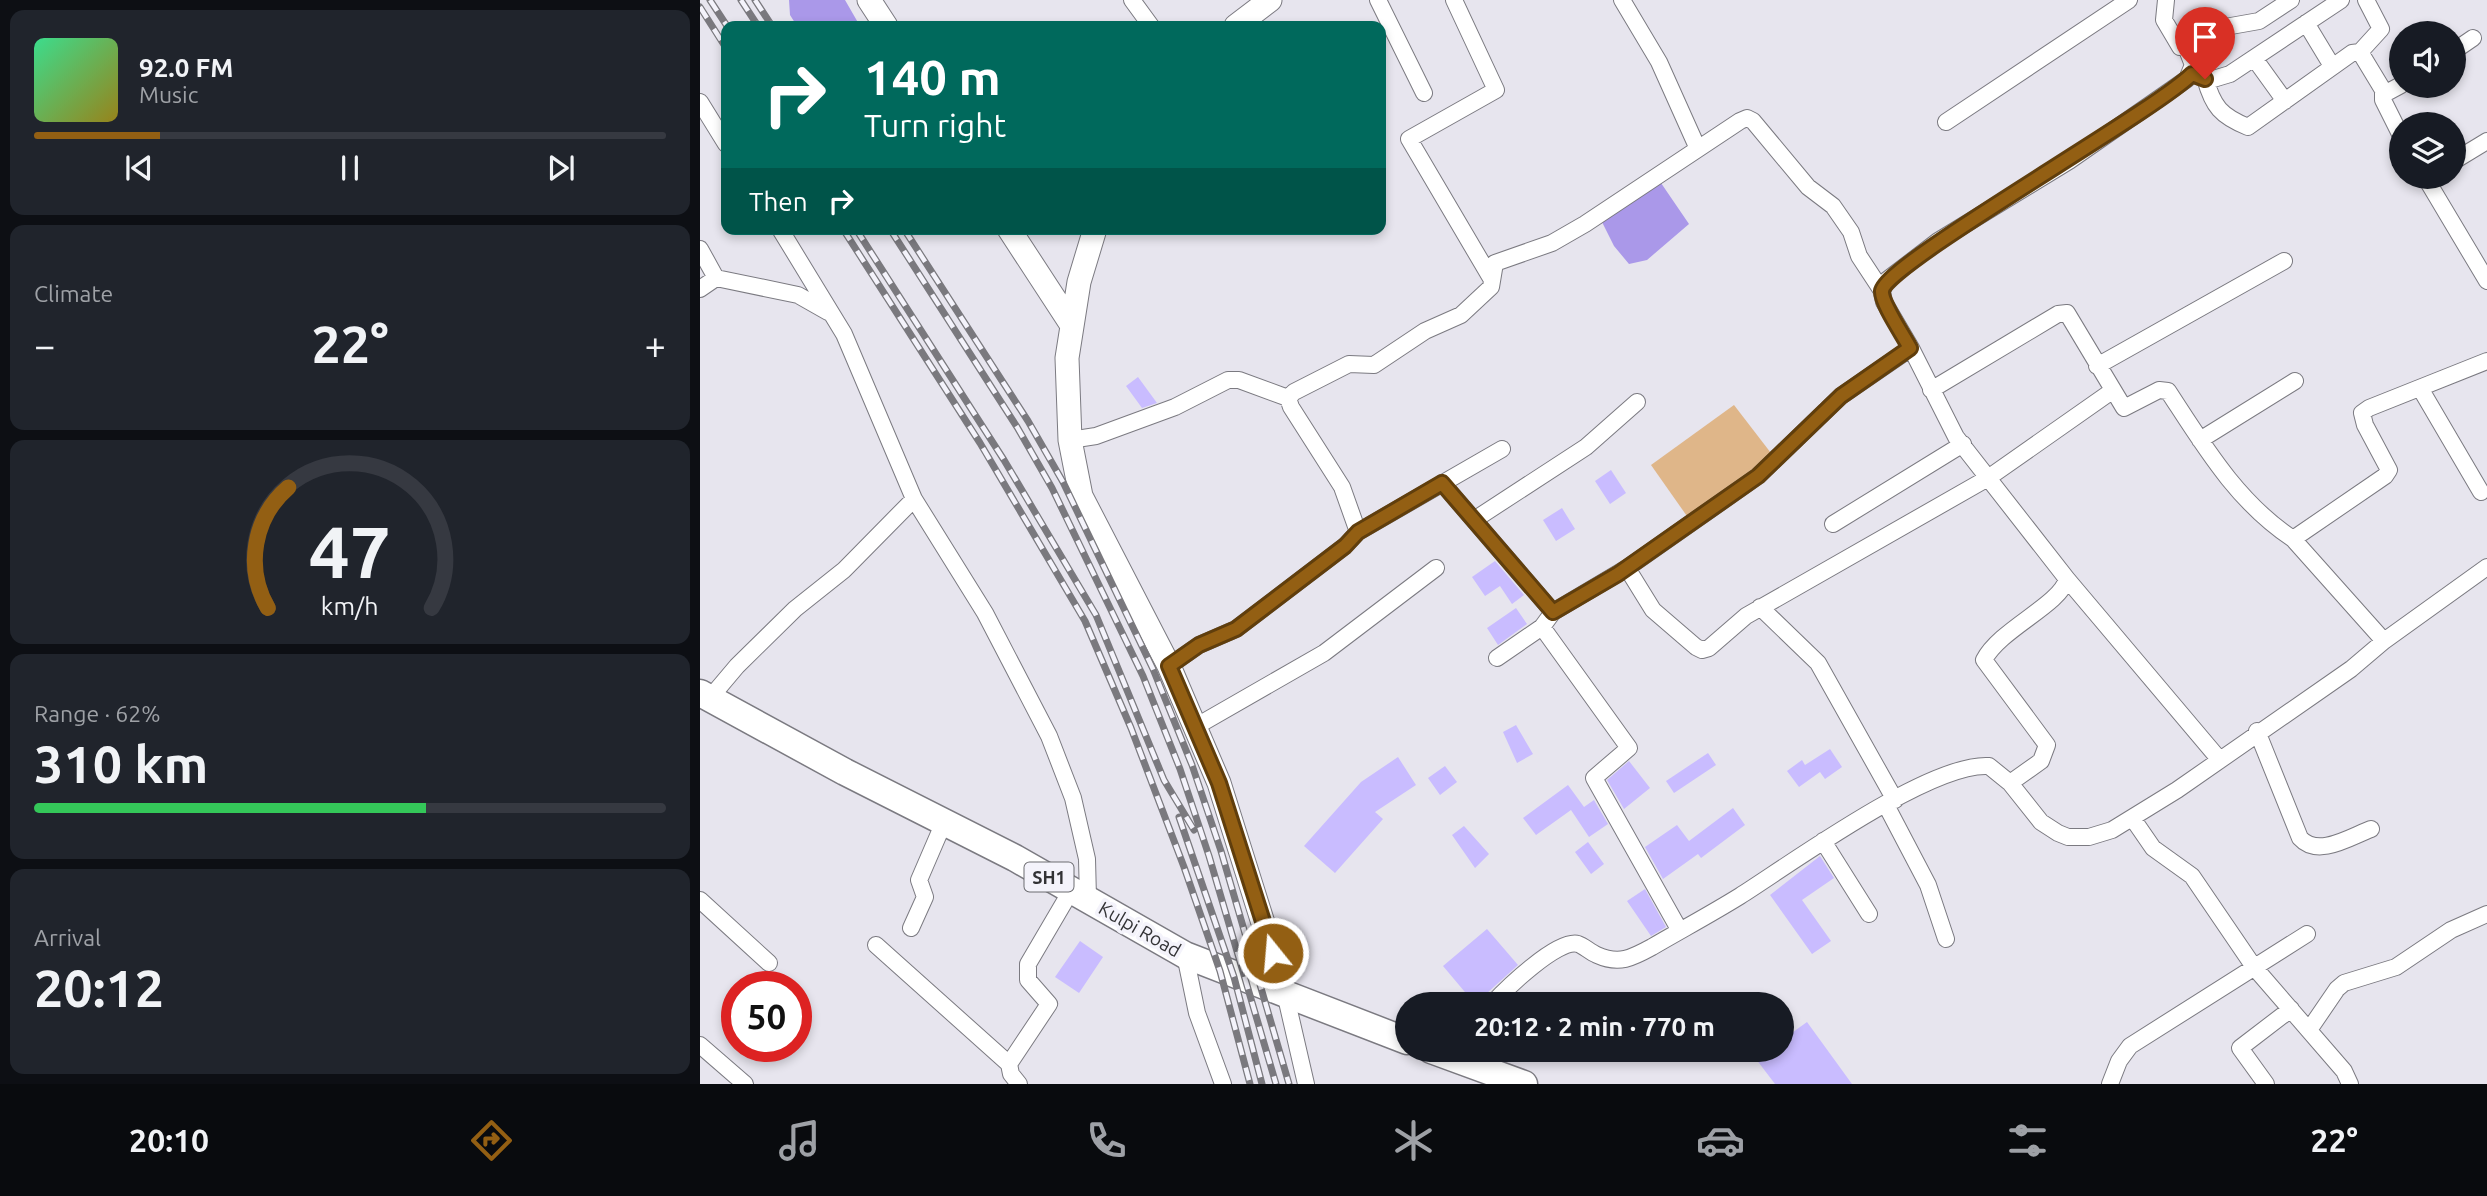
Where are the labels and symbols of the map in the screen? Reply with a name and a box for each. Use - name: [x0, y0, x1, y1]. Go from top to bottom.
- pin: [2175, 7, 2235, 79]
- road number: SH1: [1024, 862, 1074, 892]
- street label: Kulpi Road: [1095, 897, 1185, 961]
- position arrow: [1236, 916, 1310, 990]
- speed limit sign: 50: [721, 971, 812, 1062]

